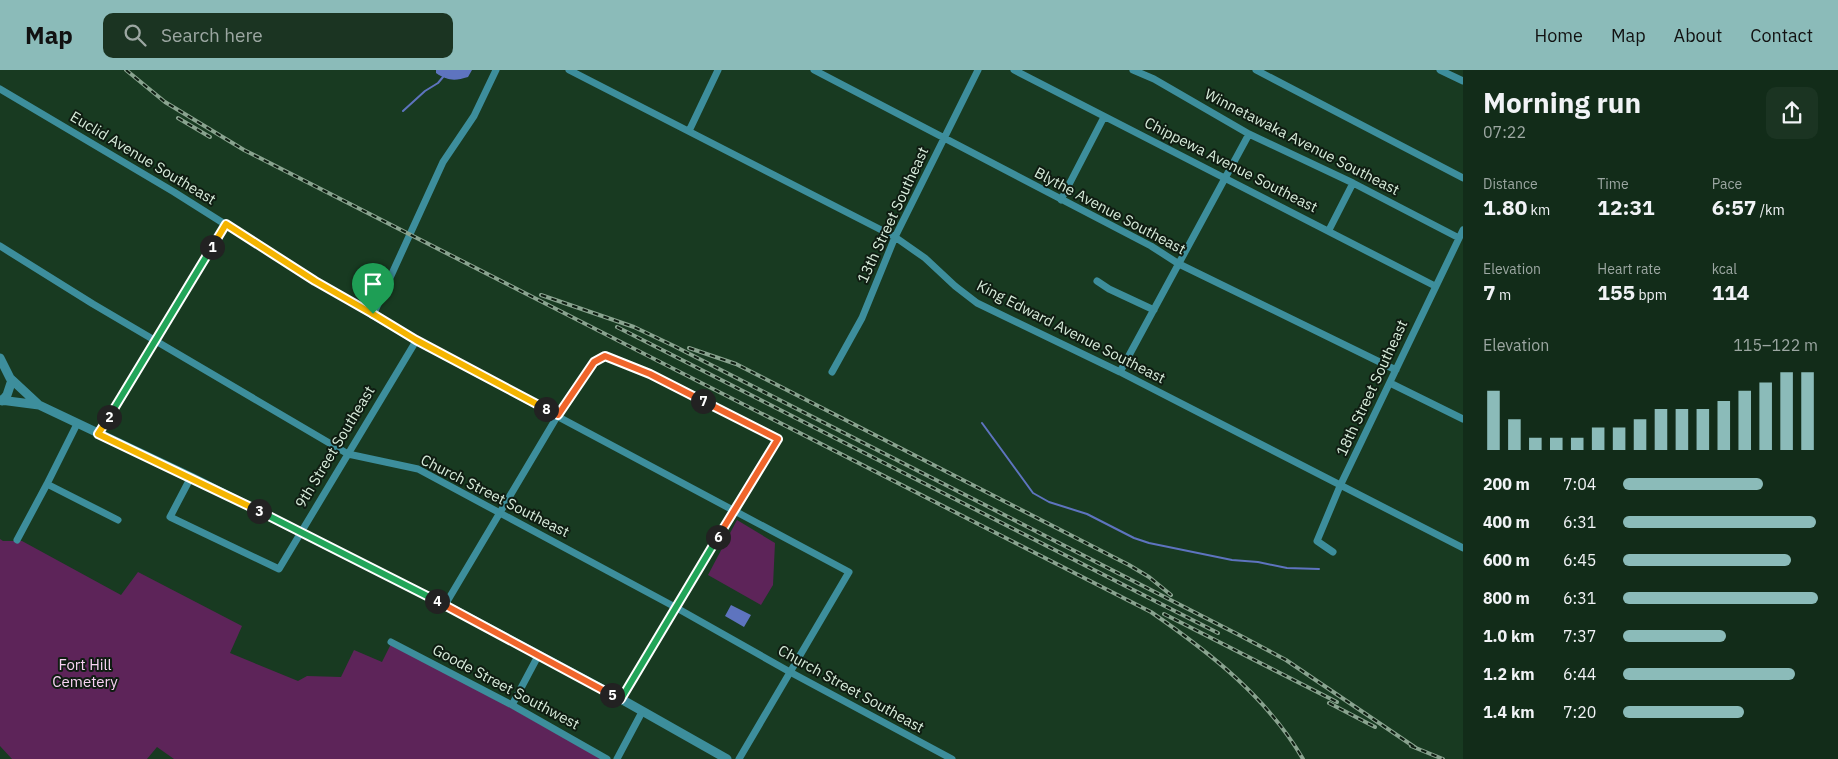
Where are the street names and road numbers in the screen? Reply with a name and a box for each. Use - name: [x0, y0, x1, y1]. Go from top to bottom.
- street label: Winnetawaka Avenue Southeast: [1202, 84, 1403, 199]
- street label: Euclid Avenue Southeast: [67, 107, 220, 209]
- street label: Chippewa Avenue Southeast: [1141, 113, 1321, 217]
- street label: 13th Street Southeast: [853, 144, 932, 286]
- street label: Blythe Avenue Southeast: [1031, 163, 1189, 259]
- street label: King Edward Avenue Southeast: [974, 276, 1169, 388]
- street label: 18th Street Southeast: [1332, 317, 1411, 459]
- street label: 9th Street Southeast: [291, 382, 379, 511]
- street label: Church Street Southeast: [418, 450, 573, 541]
- street label: Goode Street Southwest: [429, 640, 583, 733]
- street label: Church Street Southeast: [775, 640, 928, 737]

